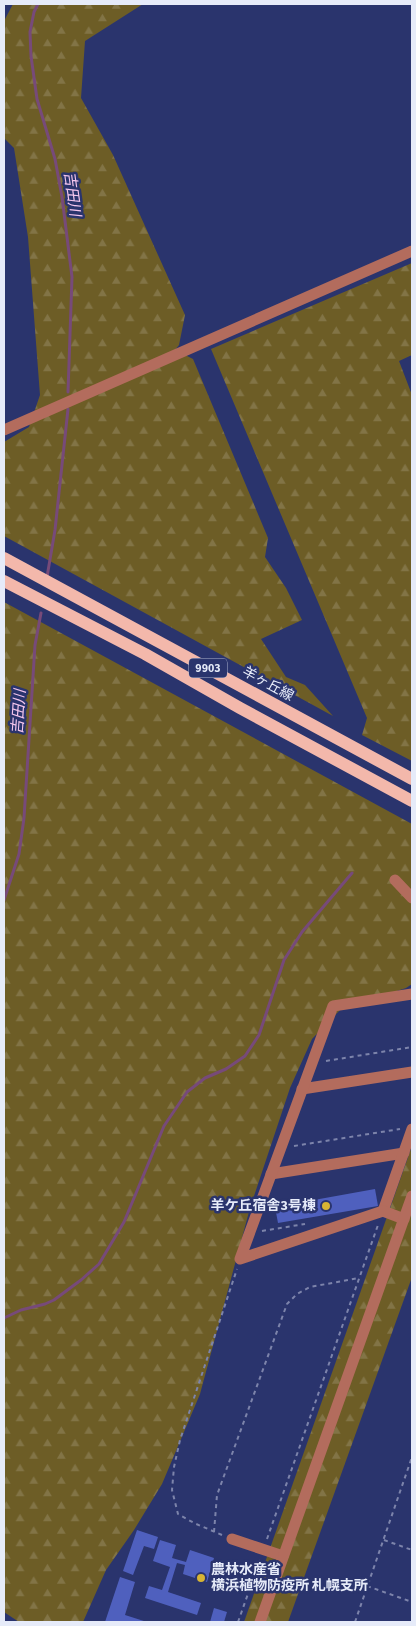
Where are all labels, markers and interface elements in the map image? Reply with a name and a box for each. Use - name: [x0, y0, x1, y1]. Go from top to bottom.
- water label: 吉田川: [58, 170, 86, 220]
- road number: 9903: [189, 658, 227, 678]
- street label: 羊ヶ丘線: [239, 662, 297, 706]
- water label: 吉田川: [7, 687, 31, 735]
- place label: 羊ケ丘宿舎3号棟: [211, 1196, 316, 1216]
- marker: 羊ケ丘宿舎3号棟: [320, 1200, 332, 1212]
- place label: 農林水産省 横浜植物防疫所 札幌支所: [211, 1560, 368, 1596]
- marker: 農林水産省 横浜植物防疫所 札幌支所: [195, 1572, 207, 1584]

